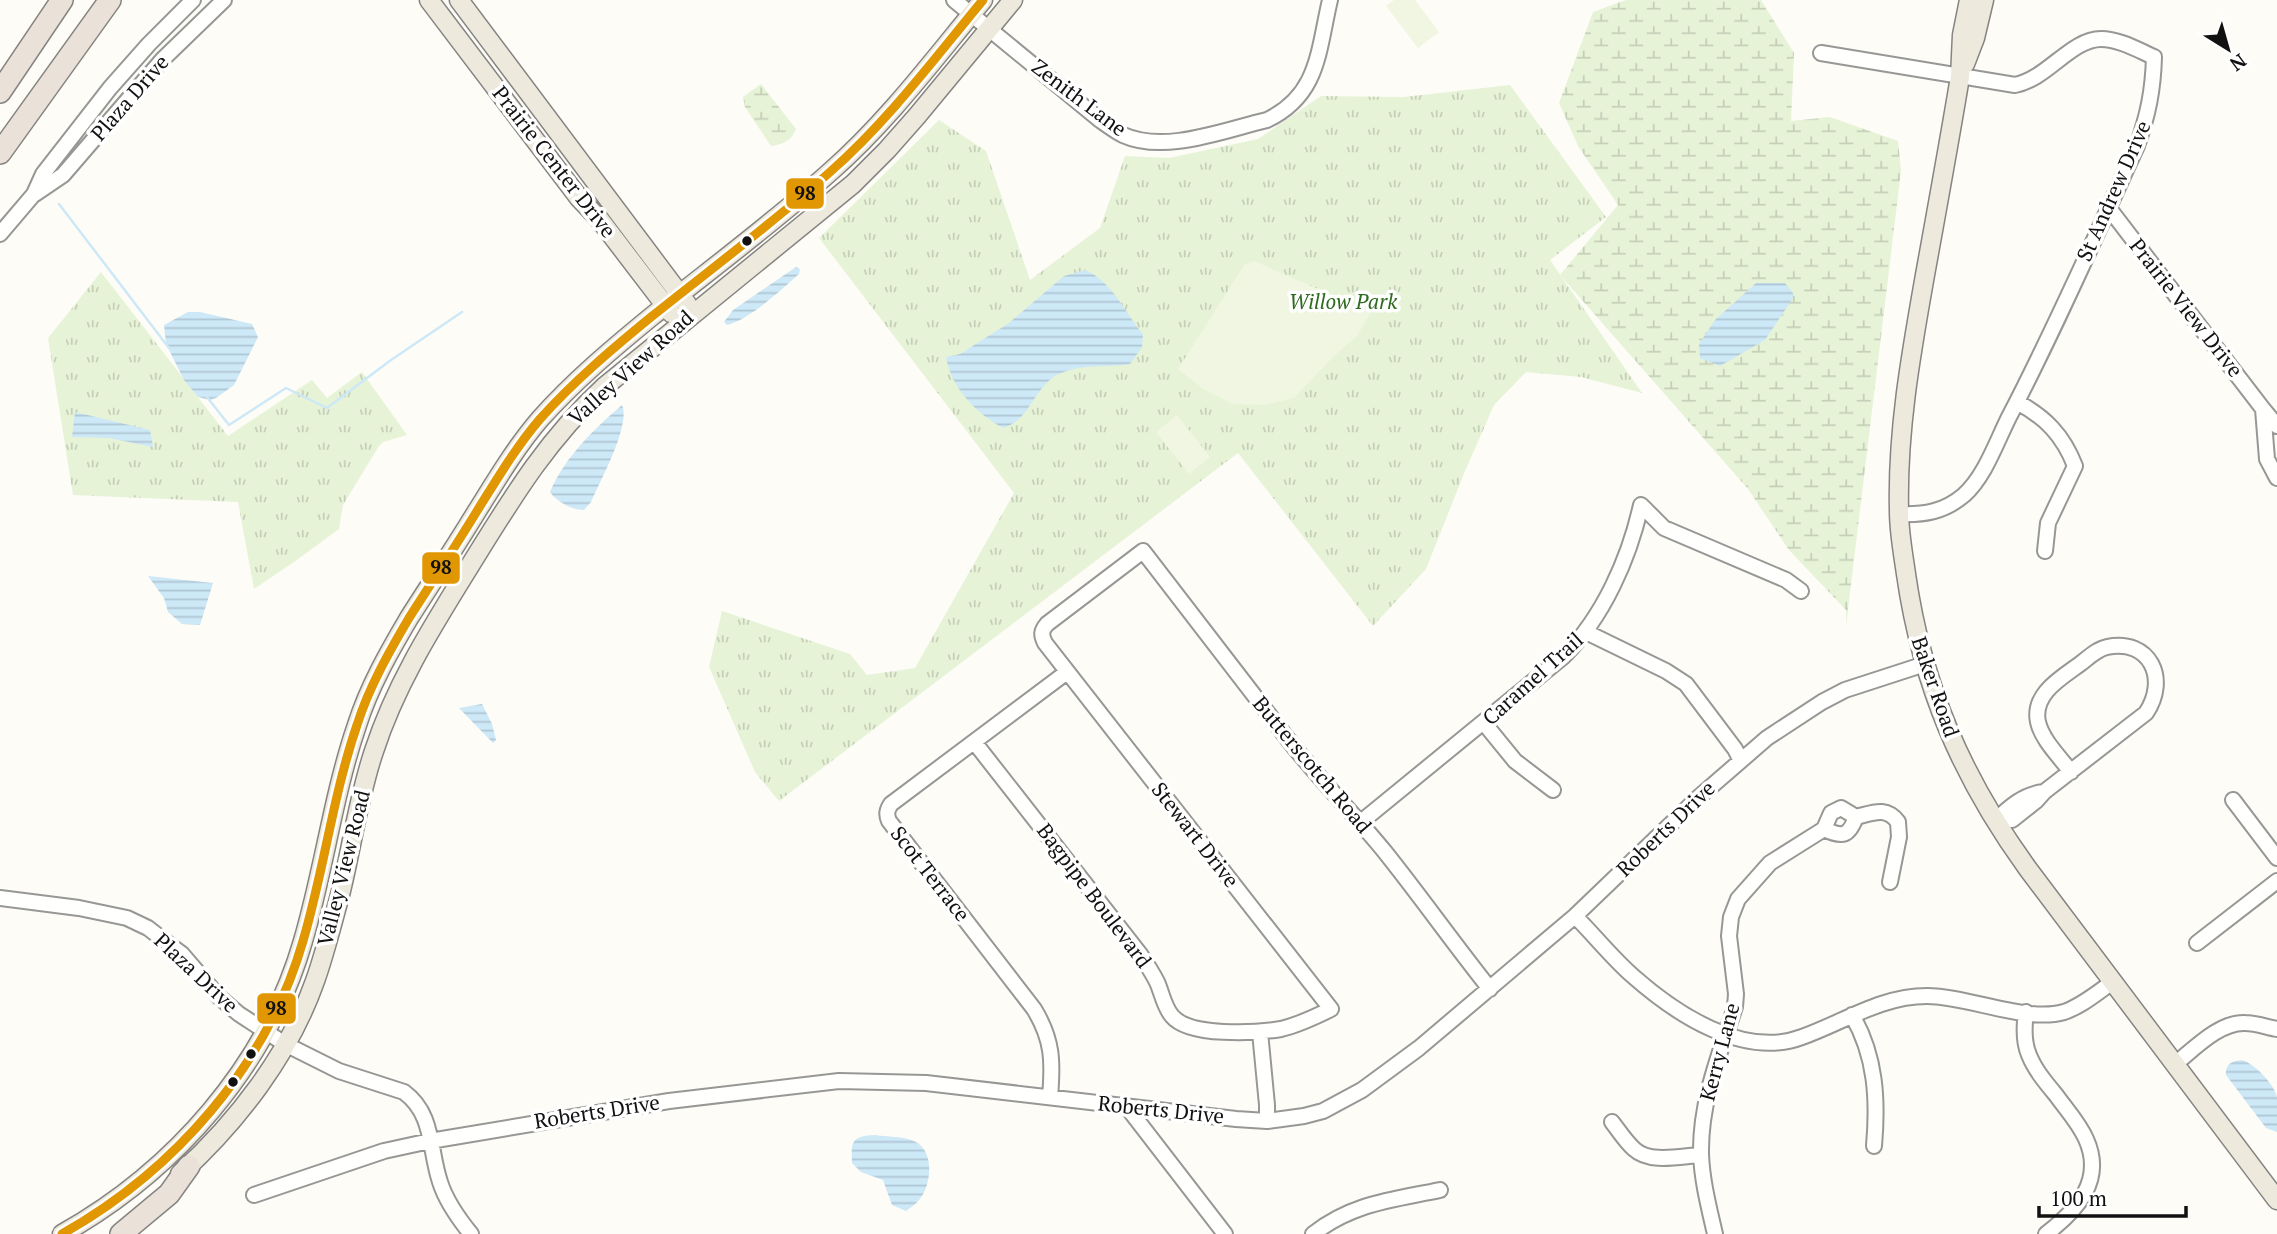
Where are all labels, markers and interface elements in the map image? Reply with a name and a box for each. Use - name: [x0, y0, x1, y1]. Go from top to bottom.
- north arrow: [2193, 14, 2263, 84]
- street label: Plaza Drive: [84, 48, 174, 146]
- text: N: [2225, 49, 2252, 78]
- street label: Zenith Lane: [1026, 52, 1133, 142]
- street label: Prairie Center Drive: [487, 80, 623, 243]
- street label: St Andrew Drive: [2070, 116, 2157, 265]
- line badge: 98: [785, 177, 825, 210]
- text: 98: [794, 180, 816, 205]
- street label: Prairie View Drive: [2124, 232, 2250, 382]
- unlabelled marker: [740, 234, 754, 248]
- park label: Willow Park: [1289, 287, 1398, 315]
- street label: Valley View Road: [562, 303, 699, 431]
- line badge: 98: [421, 551, 461, 585]
- text: 98: [430, 554, 452, 579]
- street label: Caramel Trail: [1476, 625, 1589, 731]
- street label: Baker Road: [1906, 633, 1966, 741]
- street label: Butterscotch Road: [1247, 690, 1379, 839]
- street label: Roberts Drive: [1610, 774, 1721, 882]
- street label: Stewart Drive: [1146, 776, 1246, 893]
- street label: Valley View Road: [310, 787, 376, 949]
- street label: Bagpipe Boulevard: [1031, 817, 1159, 974]
- street label: Scot Terrace: [885, 820, 977, 927]
- street label: Plaza Drive: [149, 926, 245, 1018]
- line badge: 98: [256, 992, 297, 1025]
- text: 98: [265, 995, 287, 1020]
- street label: Kerry Lane: [1693, 1000, 1746, 1104]
- unlabelled marker: [244, 1047, 258, 1061]
- unlabelled marker: [226, 1075, 240, 1089]
- street label: Roberts Drive: [532, 1087, 662, 1135]
- street label: Roberts Drive: [1097, 1088, 1226, 1130]
- scale bar: [2039, 1174, 2186, 1218]
- text: 100 m: [2050, 1184, 2107, 1212]

